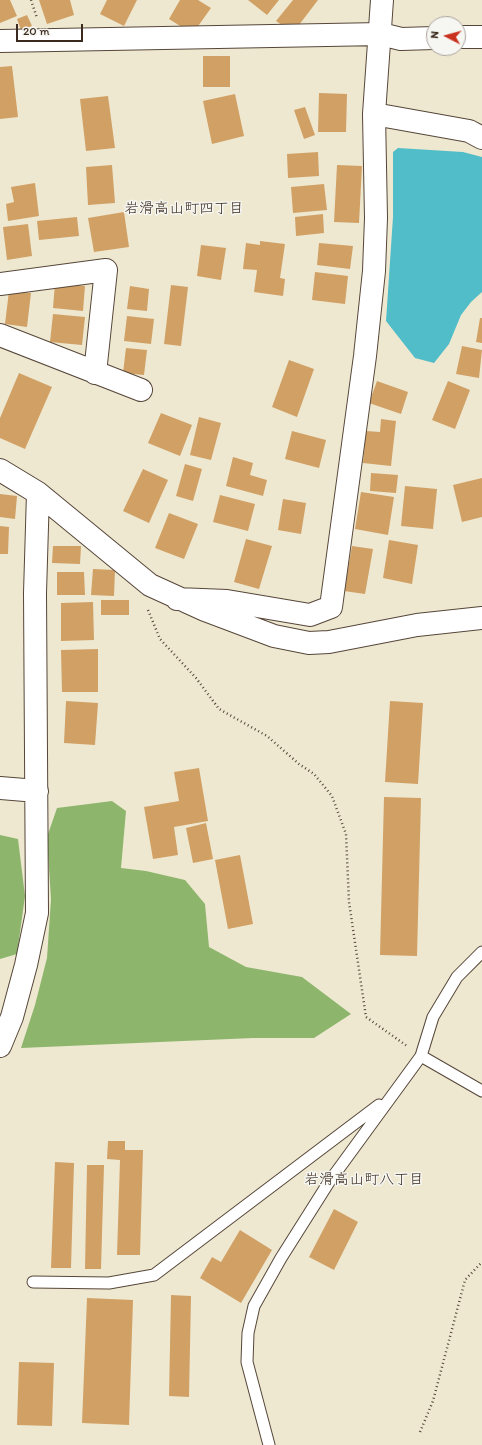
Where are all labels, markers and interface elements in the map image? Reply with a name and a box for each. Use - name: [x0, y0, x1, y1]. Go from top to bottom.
- scale bar: [18, 16, 85, 42]
- north arrow: [426, 16, 466, 56]
- text: 20 m: [23, 24, 50, 38]
- text: N: [428, 30, 441, 39]
- district label: 岩滑高山町四丁目: [124, 200, 244, 218]
- district label: 岩滑高山町八丁目: [304, 1171, 424, 1189]

